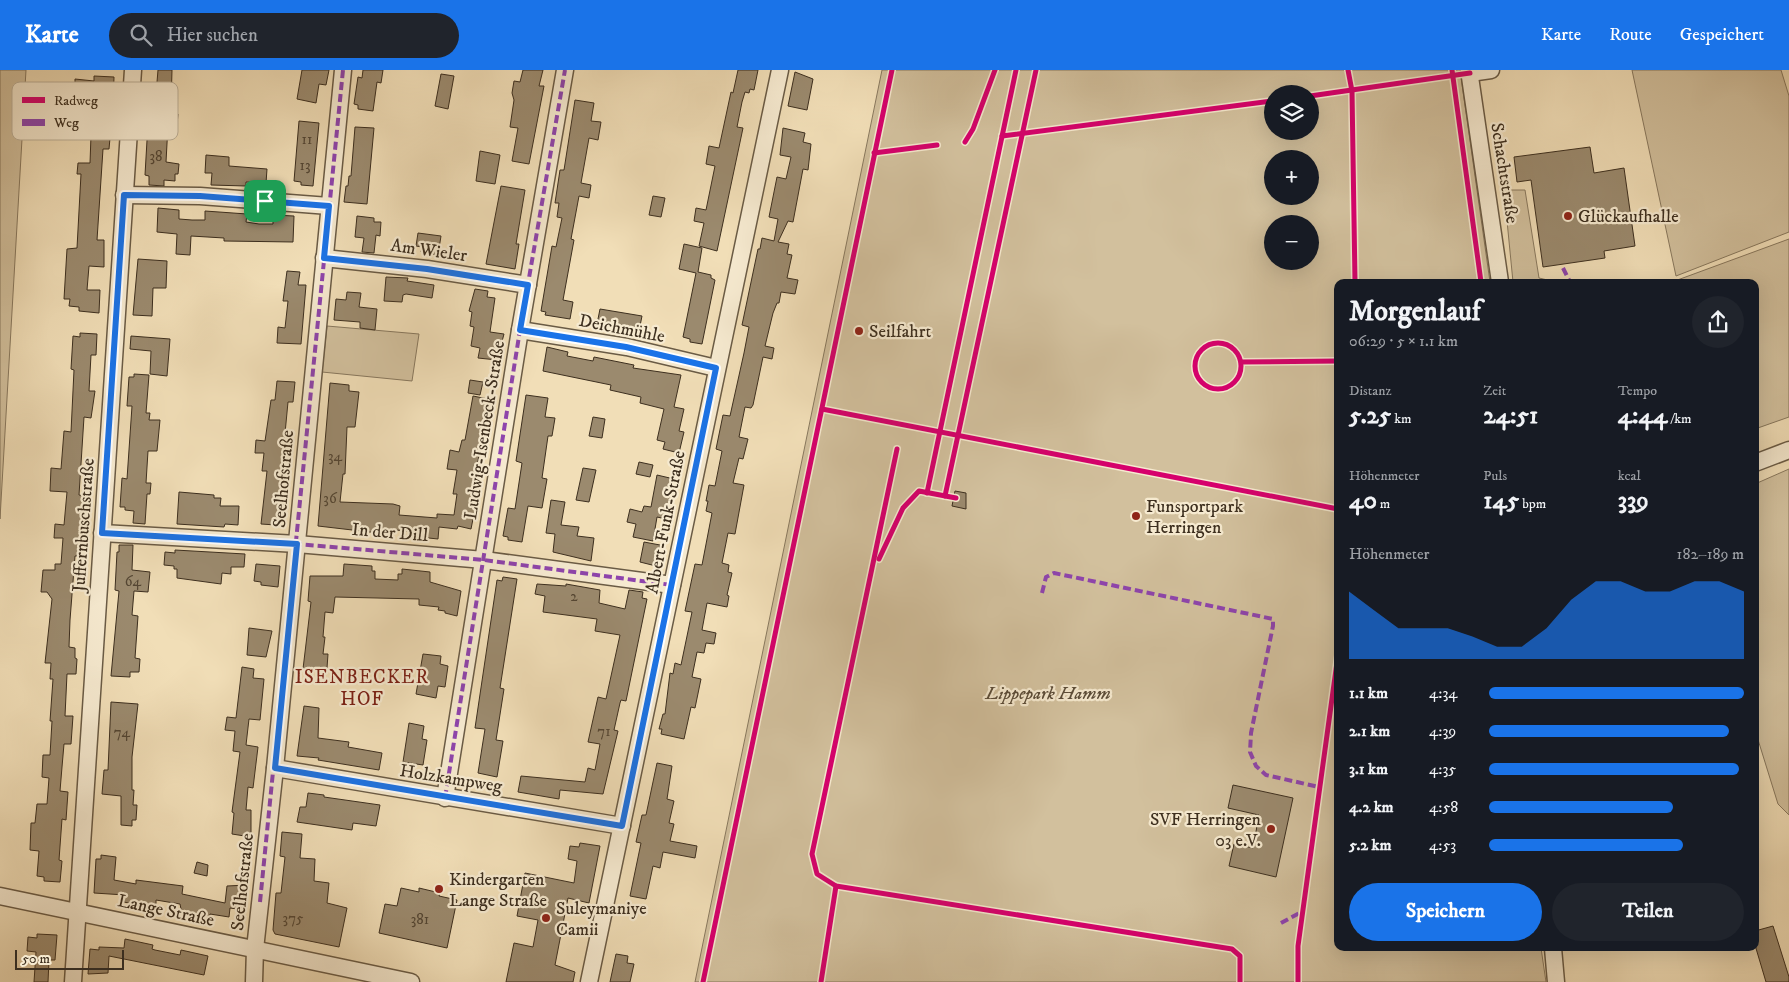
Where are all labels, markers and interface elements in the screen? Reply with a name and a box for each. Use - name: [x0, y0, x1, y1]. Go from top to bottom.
- search box: [109, 13, 459, 58]
- text: Karte: [25, 20, 79, 50]
- icon: search: [127, 21, 155, 49]
- text: Hier suchen: [167, 24, 258, 47]
- text: Karte: [1541, 24, 1581, 46]
- text: Route: [1609, 24, 1652, 46]
- text: Gespeichert: [1680, 24, 1764, 46]
- legend: [12, 82, 178, 140]
- map controls: [1264, 85, 1319, 270]
- button: layers: [1264, 85, 1319, 140]
- text: Radweg: [54, 92, 98, 110]
- text: Weg: [53, 114, 79, 132]
- street label: Schachtstraße: [1485, 121, 1523, 225]
- house number: 11: [301, 130, 313, 149]
- house number: 38: [149, 147, 163, 166]
- button: +: [1264, 150, 1319, 205]
- house number: 13: [299, 156, 311, 175]
- pin: [244, 180, 286, 222]
- icon: arrive: [251, 187, 279, 215]
- place label: Glückaufhalle: [1578, 206, 1679, 228]
- marker: Glückaufhalle: [1562, 210, 1574, 222]
- button: −: [1264, 215, 1319, 270]
- street label: Am Wieler: [389, 235, 469, 267]
- text: Morgenlauf: [1349, 294, 1481, 329]
- button: share: [1692, 296, 1744, 348]
- street label: Deichmühle: [577, 310, 667, 348]
- place label: Seilfahrt: [869, 321, 931, 343]
- marker: Seilfahrt: [853, 325, 865, 337]
- text: 06:29 · 5 × 1.1 km: [1349, 331, 1458, 351]
- street label: Ludwig-Isenbeck-Straße: [460, 339, 510, 521]
- text: Distanz: [1349, 382, 1392, 400]
- text: Zeit: [1483, 382, 1506, 400]
- text: Tempo: [1618, 382, 1657, 400]
- text: 5.25: [1349, 400, 1391, 431]
- text: 24:51: [1483, 400, 1538, 431]
- text: 4:44: [1618, 400, 1667, 431]
- text: km: [1391, 410, 1412, 428]
- text: /km: [1667, 410, 1692, 428]
- street label: Seelhofstraße: [269, 429, 299, 529]
- house number: 34: [328, 447, 342, 466]
- street label: Albert-Funk-Straße: [641, 449, 691, 596]
- street label: Juffernbuschstraße: [68, 458, 100, 595]
- text: Höhenmeter: [1349, 467, 1419, 485]
- text: Puls: [1483, 467, 1507, 485]
- text: kcal: [1618, 467, 1641, 485]
- text: 40: [1349, 485, 1377, 516]
- text: 145: [1483, 485, 1519, 516]
- text: 339: [1618, 485, 1649, 516]
- house number: 36: [323, 489, 338, 508]
- text: m: [1377, 495, 1390, 513]
- text: bpm: [1519, 495, 1546, 513]
- place label: Funsportpark Herringen: [1146, 496, 1243, 539]
- marker: Funsportpark Herringen: [1130, 510, 1142, 522]
- street label: In der Dill: [351, 519, 430, 547]
- text: Höhenmeter: [1349, 544, 1430, 564]
- text: 182–189 m: [1677, 544, 1744, 564]
- house number: 64: [125, 572, 142, 591]
- house number: 2: [570, 587, 578, 606]
- district label: ISENBECKER HOF: [295, 666, 429, 711]
- park label: Lippepark Hamm: [984, 683, 1111, 705]
- text: 1.1 km: [1349, 683, 1388, 703]
- text: 4:34: [1429, 683, 1458, 703]
- text: 2.1 km: [1349, 721, 1390, 741]
- text: 4:39: [1429, 721, 1456, 741]
- house number: 71: [597, 722, 611, 741]
- house number: 74: [114, 723, 131, 742]
- text: 3.1 km: [1349, 759, 1388, 779]
- text: 4:35: [1429, 759, 1456, 779]
- street label: Holzkampweg: [398, 760, 504, 798]
- text: 4.2 km: [1349, 797, 1394, 817]
- text: 4:58: [1429, 797, 1458, 817]
- place label: SVF Herringen 03 e.V.: [1150, 809, 1262, 852]
- marker: SVF Herringen 03 e.V.: [1265, 823, 1277, 835]
- street label: Seelhofstraße: [227, 832, 259, 932]
- text: 5.2 km: [1349, 835, 1392, 855]
- text: 4:53: [1429, 835, 1456, 855]
- place label: Kindergarten Lange Straße: [449, 869, 547, 912]
- marker: Kindergarten Lange Straße: [433, 883, 445, 895]
- button: Speichern: [1349, 883, 1542, 941]
- button: Teilen: [1552, 883, 1744, 941]
- street label: Lange Straße: [116, 890, 216, 932]
- place label: Suleymaniye Camii: [556, 898, 647, 941]
- house number: 375: [283, 909, 304, 928]
- house number: 381: [411, 910, 429, 929]
- marker: Suleymaniye Camii: [540, 912, 552, 924]
- scale bar: [15, 947, 124, 970]
- text: 50 m: [22, 950, 50, 968]

